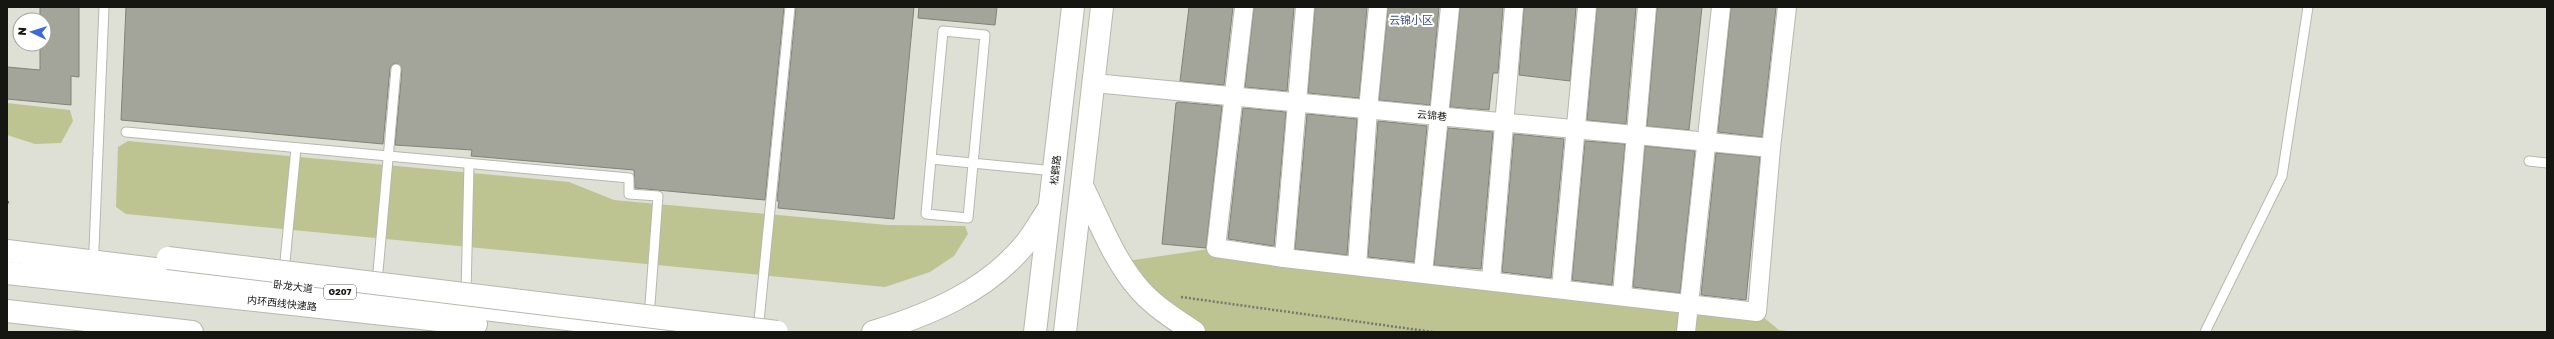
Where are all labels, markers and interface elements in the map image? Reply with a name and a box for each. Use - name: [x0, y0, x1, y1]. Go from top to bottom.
- north arrow: [12, 12, 52, 52]
- district label: 云锦小区: [1389, 13, 1433, 26]
- text: N: [15, 27, 28, 36]
- street label: 云锦巷: [1417, 108, 1447, 122]
- street label: 松鹤路: [1047, 154, 1063, 186]
- street label: 卧龙大道: [272, 278, 314, 294]
- road number: G207: [324, 285, 356, 299]
- street label: 内环西线快速路: [247, 293, 317, 313]

